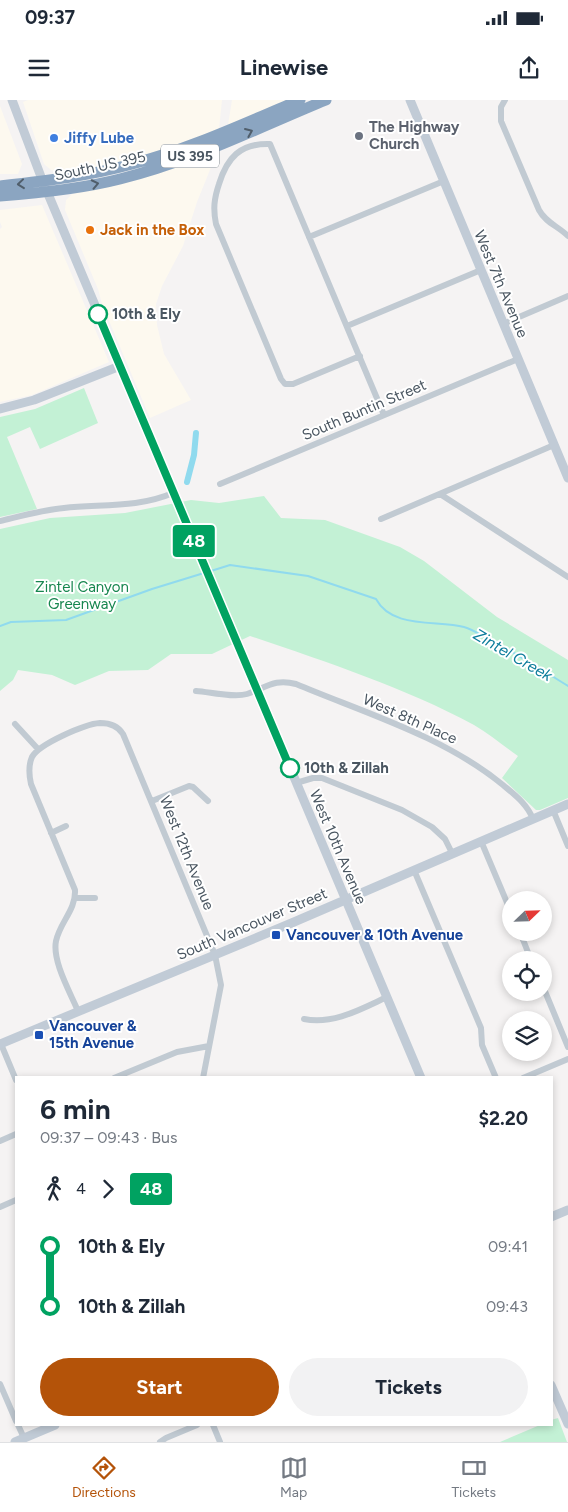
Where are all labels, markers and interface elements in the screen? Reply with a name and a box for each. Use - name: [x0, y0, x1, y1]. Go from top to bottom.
- text: 09:37: [25, 6, 75, 29]
- icon: menu: [25, 54, 53, 82]
- text: Linewise: [240, 54, 328, 81]
- icon: share: [515, 54, 543, 82]
- place label: The Highway Church: [369, 118, 460, 153]
- one-way arrow: [244, 128, 253, 138]
- place label: Jiffy Lube: [64, 129, 135, 147]
- marker: The Highway Church: [353, 130, 365, 142]
- marker: Jiffy Lube: [48, 132, 60, 144]
- road number: US 395: [161, 144, 219, 168]
- street label: South US 395: [53, 148, 147, 184]
- one-way arrow: [17, 178, 25, 189]
- one-way arrow: [91, 180, 100, 190]
- place label: Jack in the Box: [100, 221, 204, 239]
- marker: Jack in the Box: [84, 224, 96, 236]
- street label: West 7th Avenue: [470, 228, 532, 340]
- marker: 10th & Ely: [88, 304, 108, 324]
- place label: 10th & Ely: [112, 305, 181, 323]
- street label: South Buntin Street: [299, 376, 429, 444]
- line badge: 48: [172, 525, 216, 557]
- text: 48: [183, 530, 205, 552]
- park label: Zintel Canyon Greenway: [35, 578, 129, 613]
- water label: Zintel Creek: [470, 625, 557, 686]
- street label: West 8th Place: [360, 690, 460, 748]
- marker: 10th & Zillah: [280, 758, 300, 778]
- place label: 10th & Zillah: [304, 759, 389, 777]
- street label: West 10th Avenue: [306, 787, 370, 907]
- street label: West 12th Avenue: [156, 793, 218, 913]
- street label: South Vancouver Street: [174, 884, 330, 964]
- north arrow: [502, 891, 552, 941]
- map controls: [502, 891, 552, 1061]
- place label: Vancouver & 10th Avenue: [286, 926, 464, 944]
- marker: Vancouver & 10th Avenue: [270, 929, 282, 941]
- button: locate: [502, 951, 552, 1001]
- button: layers: [502, 1011, 552, 1061]
- place label: Vancouver & 15th Avenue: [49, 1017, 137, 1052]
- marker: Vancouver & 15th Avenue: [33, 1029, 45, 1041]
- text: 6 min: [40, 1092, 111, 1126]
- text: $2.20: [478, 1107, 528, 1130]
- text: 09:37 – 09:43 · Bus: [40, 1128, 178, 1147]
- icon: walk: [40, 1175, 68, 1203]
- icon: forward: [94, 1175, 122, 1203]
- text: 48: [140, 1178, 162, 1200]
- text: 4: [76, 1179, 86, 1198]
- text: 10th & Ely: [78, 1235, 165, 1258]
- text: 09:41: [488, 1237, 528, 1256]
- text: 10th & Zillah: [78, 1295, 185, 1318]
- text: 09:43: [486, 1297, 528, 1316]
- button: Start: [40, 1358, 279, 1416]
- button: Tickets: [289, 1358, 528, 1416]
- tab: Directions: [72, 1454, 136, 1501]
- tab: Map: [280, 1454, 308, 1501]
- tab: Tickets: [451, 1454, 496, 1501]

